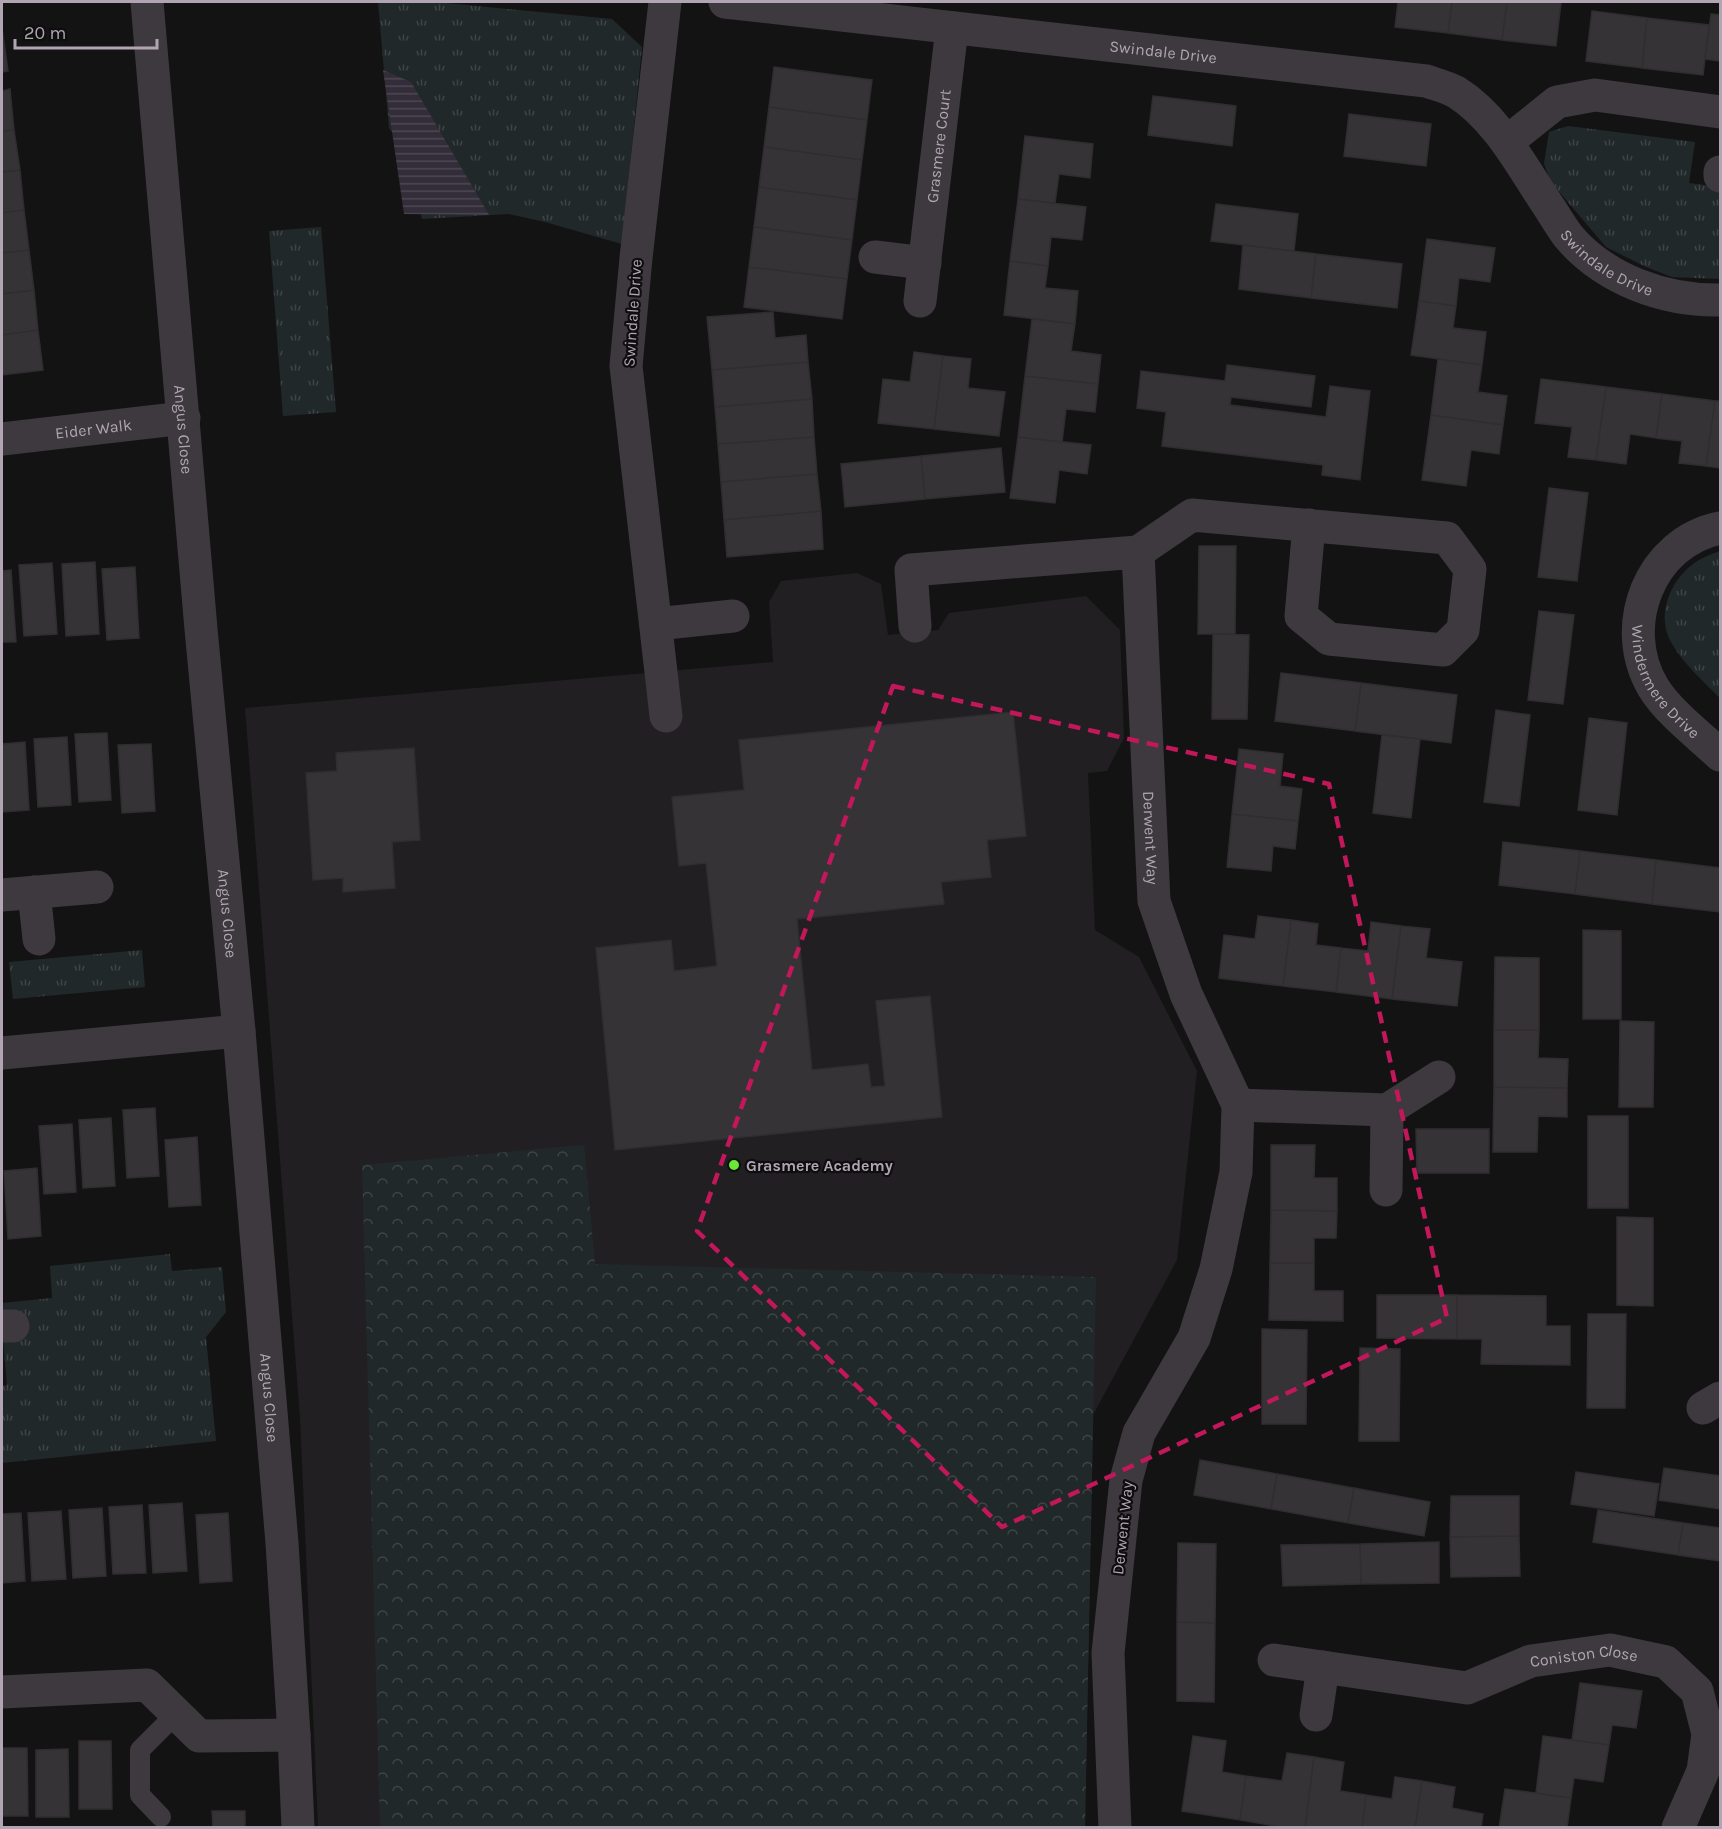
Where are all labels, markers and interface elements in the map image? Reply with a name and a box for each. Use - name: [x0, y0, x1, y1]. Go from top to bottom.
- scale bar: [15, 12, 158, 50]
- text: 20 m: [24, 22, 66, 44]
- street label: Swindale Drive: [1108, 36, 1218, 67]
- street label: Grasmere Court: [923, 88, 955, 204]
- street label: Swindale Drive: [1556, 226, 1655, 300]
- street label: Swindale Drive: [619, 259, 646, 367]
- street label: Angus Close: [170, 384, 197, 475]
- street label: Eider Walk: [54, 415, 133, 443]
- street label: Windermere Drive: [1628, 625, 1704, 742]
- street label: Derwent Way: [1139, 791, 1162, 886]
- street label: Angus Close: [214, 868, 241, 959]
- place label: Grasmere Academy: [746, 1156, 893, 1175]
- marker: Grasmere Academy: [727, 1158, 741, 1172]
- street label: Angus Close: [256, 1352, 283, 1443]
- street label: Derwent Way: [1108, 1480, 1137, 1576]
- street label: Coniston Close: [1529, 1641, 1640, 1671]

